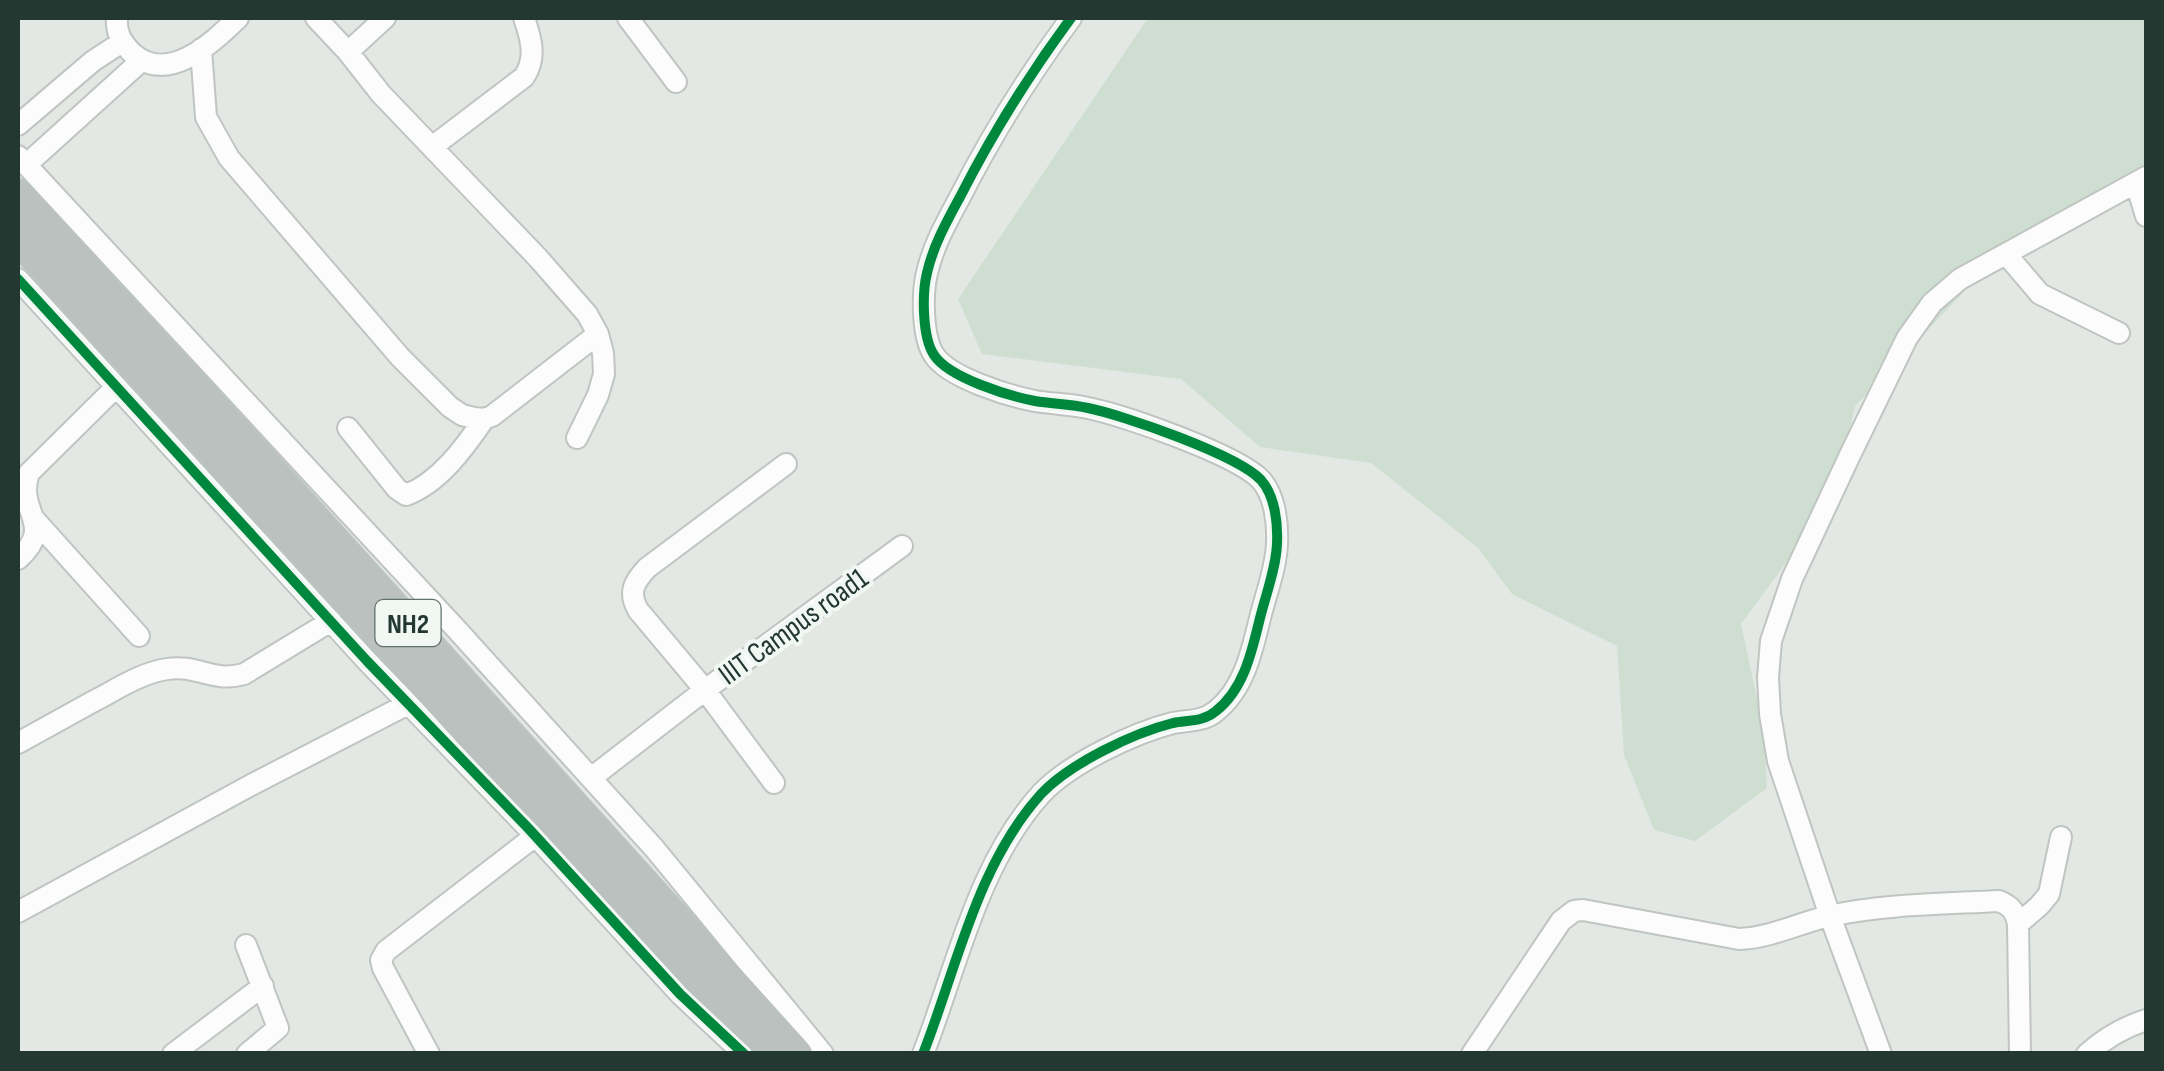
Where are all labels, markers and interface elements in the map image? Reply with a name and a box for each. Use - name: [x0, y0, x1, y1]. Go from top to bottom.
- street label: IIIT Campus road1: [712, 560, 876, 693]
- road number: NH2: [376, 600, 440, 646]

